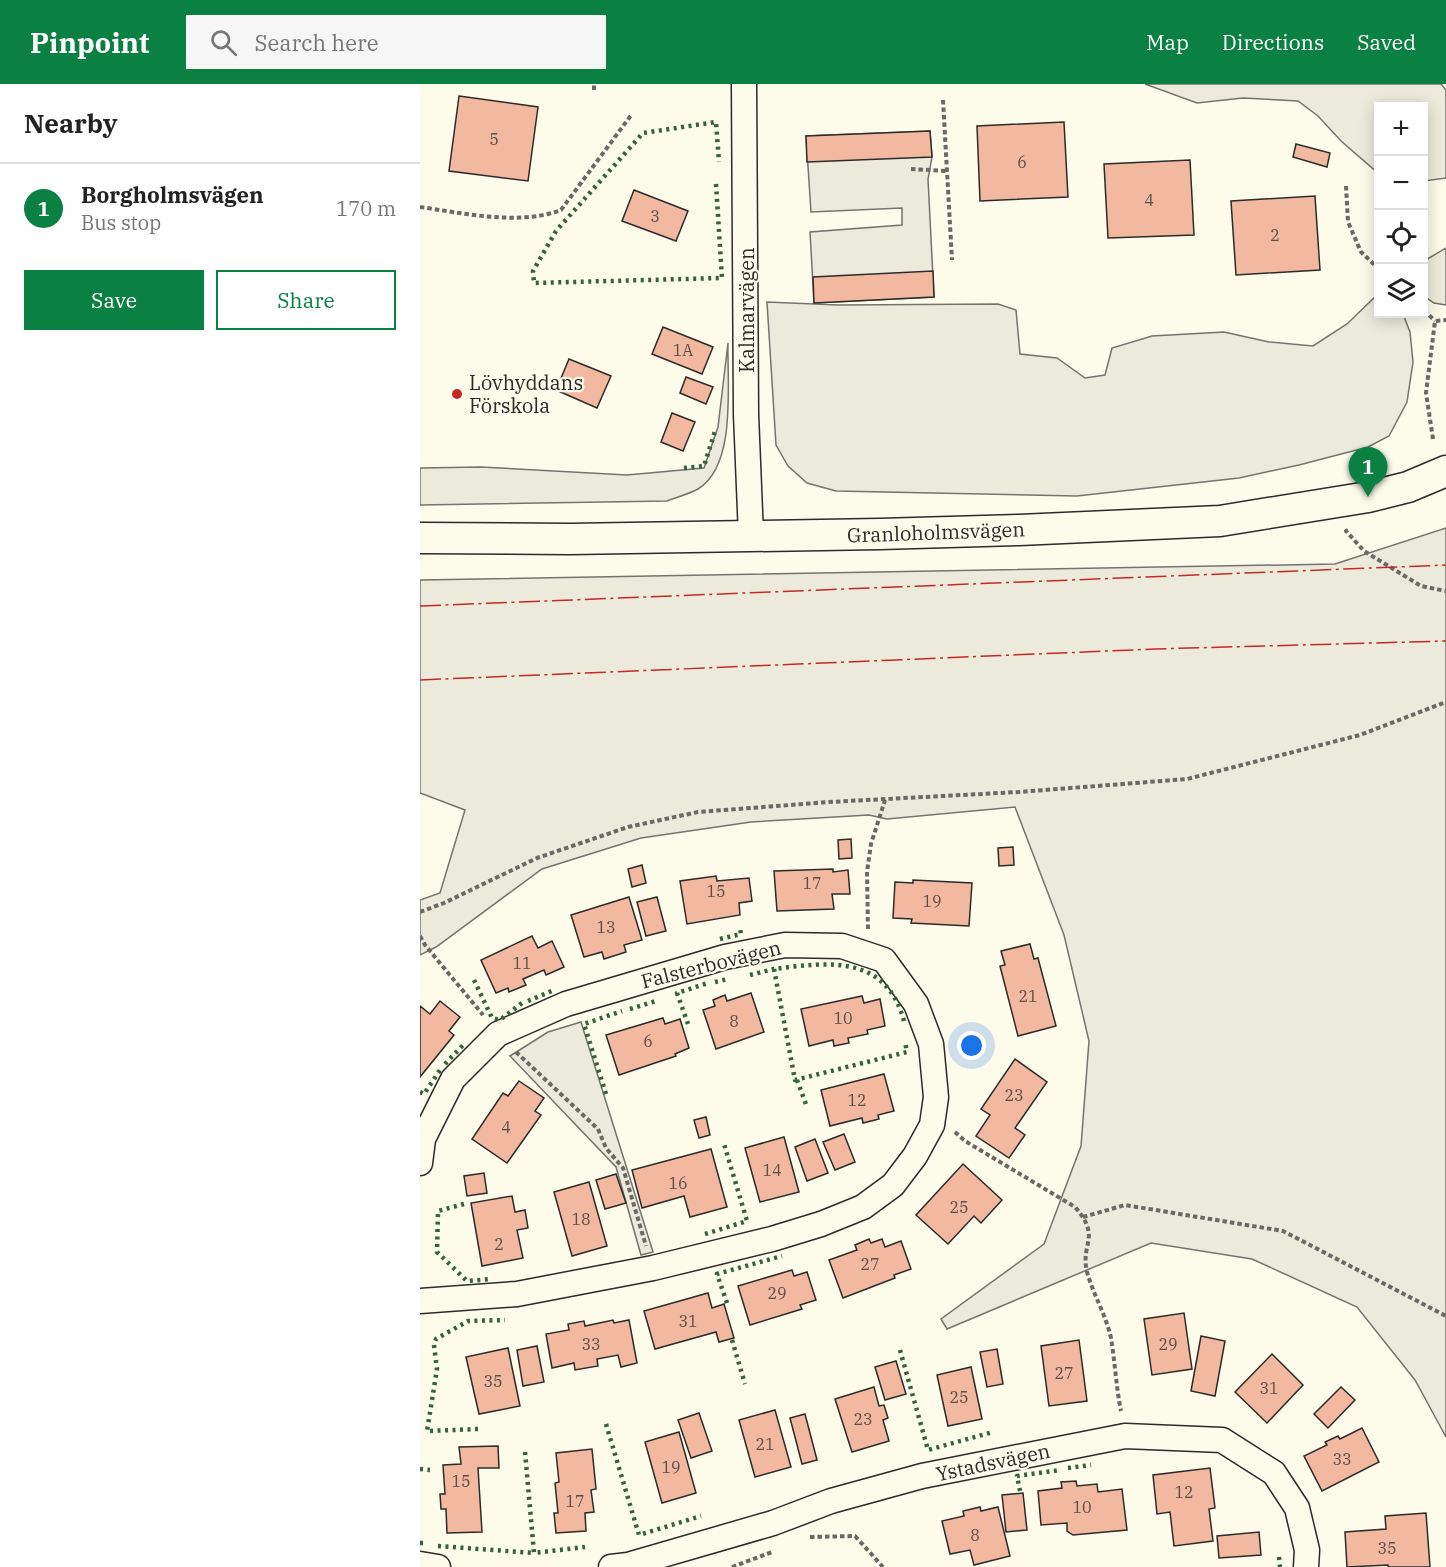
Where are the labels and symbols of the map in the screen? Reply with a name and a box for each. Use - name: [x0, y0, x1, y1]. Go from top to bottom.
- house number: 5: [489, 129, 499, 149]
- house number: 6: [1017, 152, 1027, 172]
- house number: 4: [1144, 190, 1154, 210]
- house number: 3: [650, 206, 660, 226]
- house number: 2: [1270, 225, 1280, 245]
- street label: Kalmarvägen: [733, 247, 760, 373]
- house number: 1A: [673, 340, 693, 360]
- place label: Lövhyddans Förskola: [469, 369, 583, 419]
- marker: Lövhyddans Förskola: [450, 387, 464, 401]
- pin: 1: [1348, 448, 1388, 497]
- street label: Granloholmsvägen: [846, 515, 1026, 549]
- house number: 17: [802, 873, 822, 893]
- house number: 15: [706, 881, 726, 901]
- house number: 19: [922, 891, 942, 911]
- house number: 13: [596, 917, 616, 937]
- street label: Falsterbovägen: [638, 933, 784, 994]
- house number: 11: [512, 953, 532, 973]
- house number: 21: [1018, 986, 1038, 1006]
- house number: 10: [833, 1008, 853, 1028]
- house number: 8: [729, 1011, 739, 1031]
- house number: 6: [643, 1031, 653, 1051]
- your location: [957, 1031, 986, 1060]
- house number: 23: [1004, 1085, 1024, 1105]
- house number: 12: [847, 1090, 867, 1110]
- house number: 4: [501, 1117, 511, 1137]
- house number: 14: [762, 1160, 782, 1180]
- house number: 16: [668, 1173, 688, 1193]
- house number: 25: [949, 1197, 969, 1217]
- house number: 18: [571, 1209, 591, 1229]
- house number: 2: [494, 1234, 504, 1254]
- house number: 27: [860, 1254, 880, 1274]
- house number: 29: [767, 1283, 787, 1303]
- house number: 31: [678, 1311, 698, 1331]
- house number: 33: [581, 1334, 601, 1354]
- house number: 29: [1158, 1334, 1178, 1354]
- house number: 27: [1054, 1363, 1074, 1383]
- house number: 35: [483, 1371, 503, 1391]
- house number: 31: [1259, 1378, 1279, 1398]
- house number: 25: [949, 1387, 969, 1407]
- house number: 23: [853, 1409, 873, 1429]
- house number: 21: [755, 1434, 775, 1454]
- street label: Ystadsvägen: [933, 1437, 1053, 1487]
- house number: 33: [1332, 1449, 1352, 1469]
- house number: 19: [661, 1457, 681, 1477]
- house number: 15: [451, 1471, 471, 1491]
- house number: 12: [1174, 1482, 1194, 1502]
- house number: 17: [565, 1491, 585, 1511]
- house number: 10: [1072, 1497, 1092, 1517]
- house number: 8: [970, 1525, 980, 1545]
- house number: 35: [1377, 1538, 1397, 1558]

